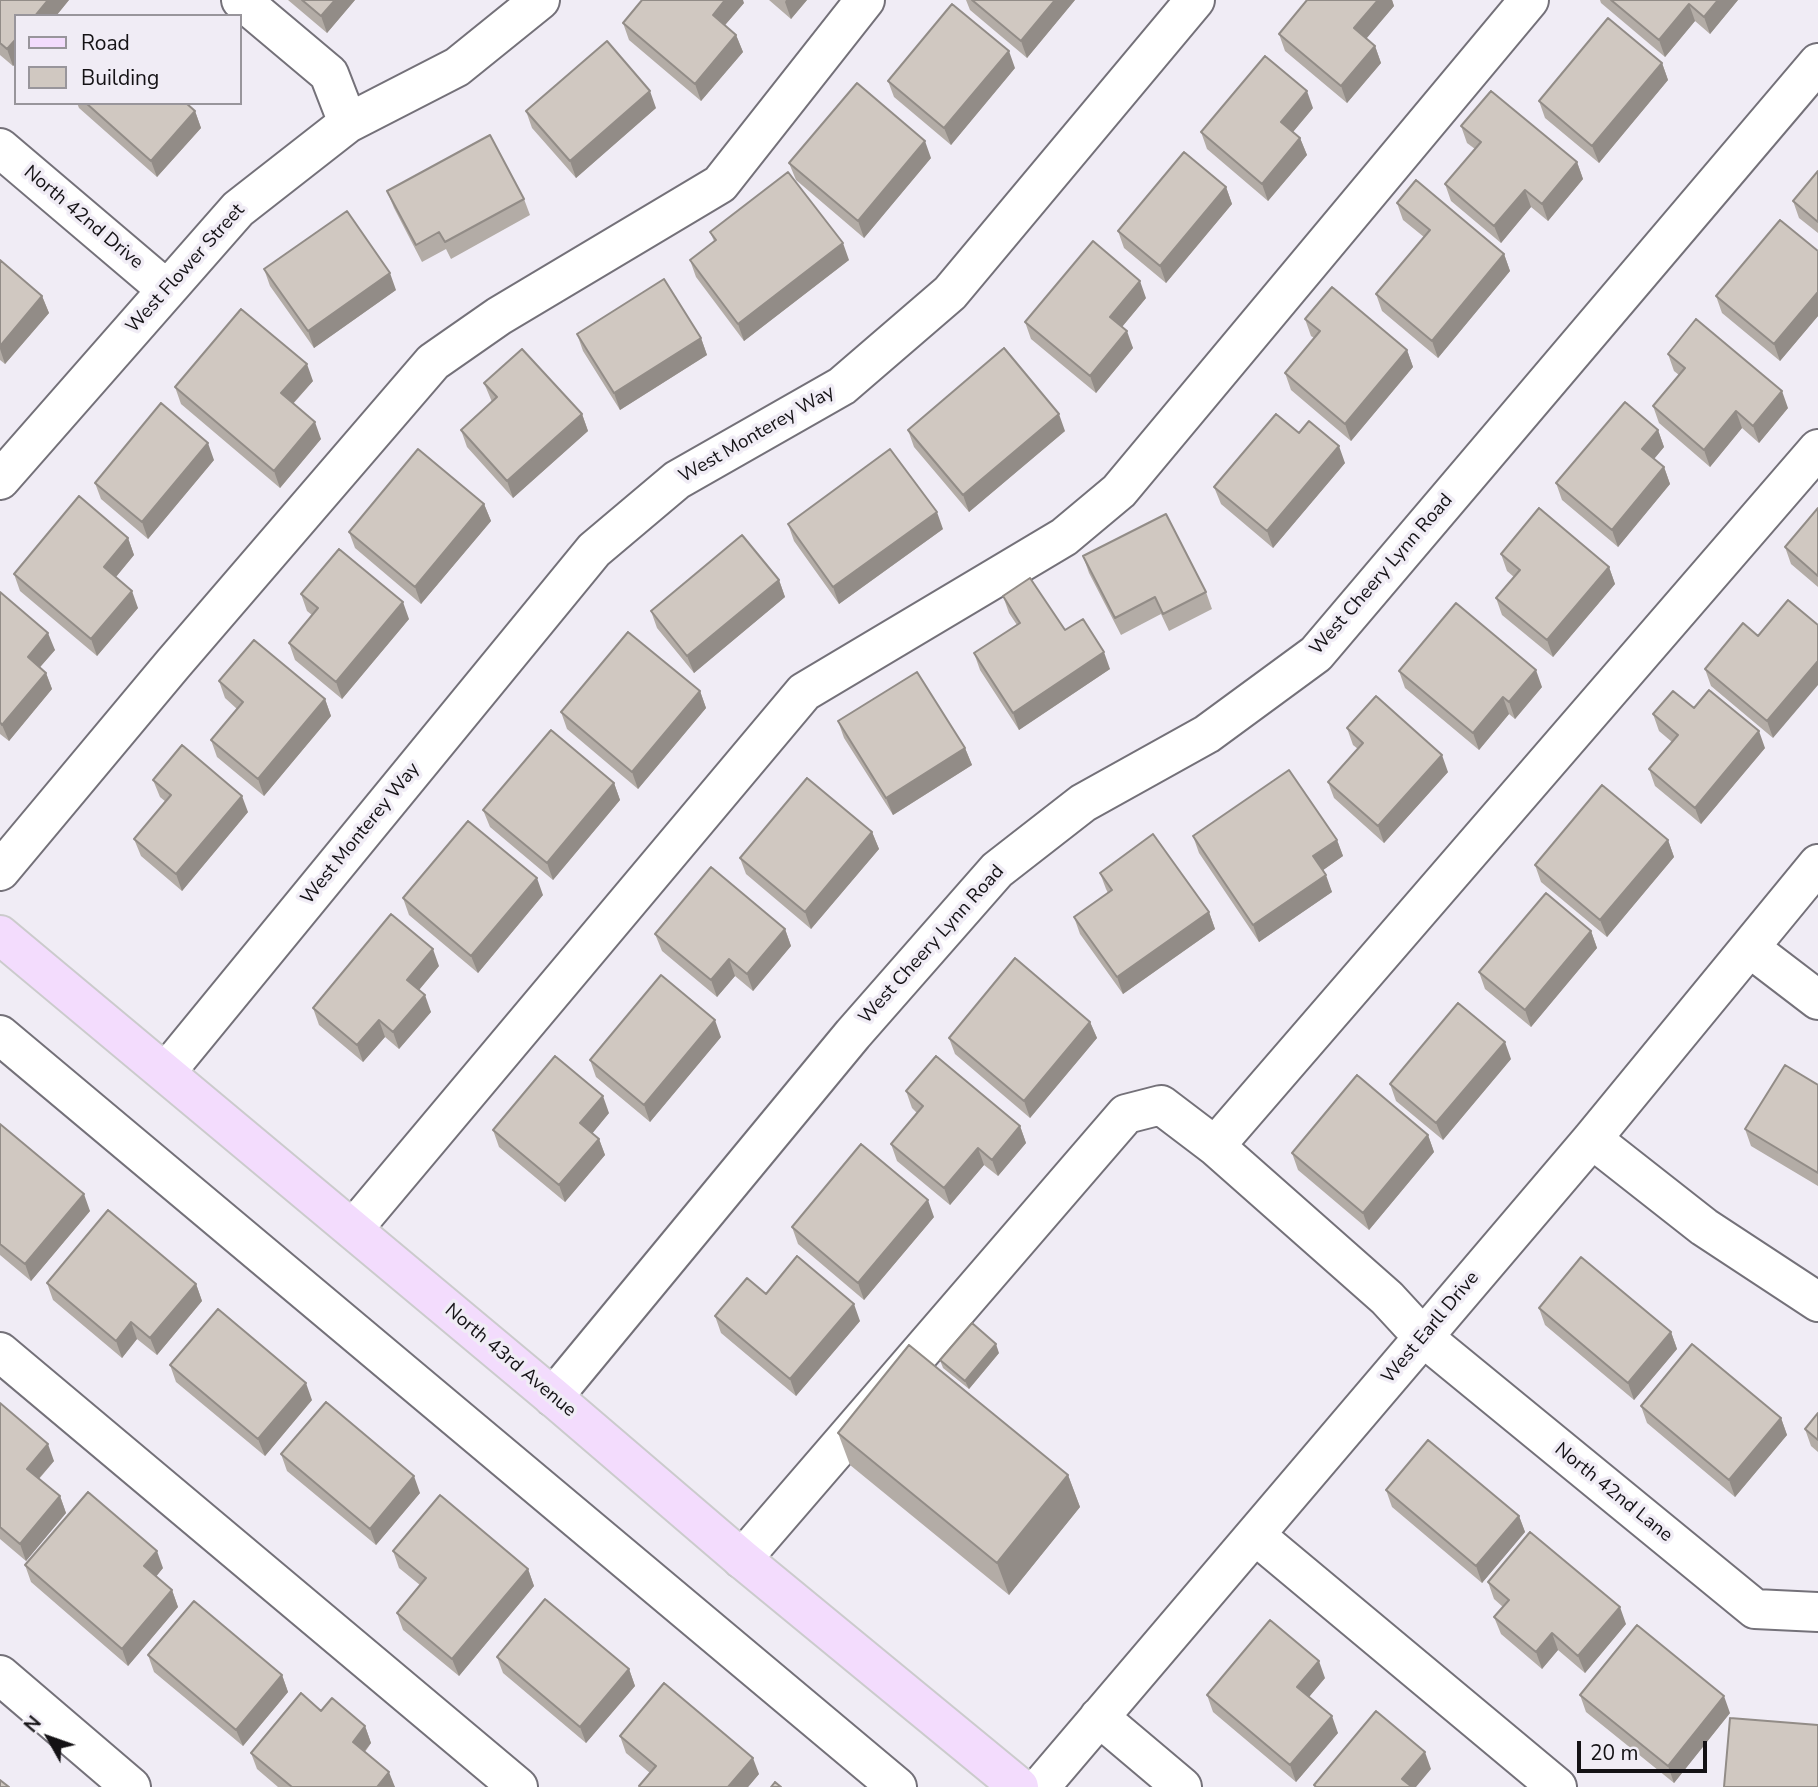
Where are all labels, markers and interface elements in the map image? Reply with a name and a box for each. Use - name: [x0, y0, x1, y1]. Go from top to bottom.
- legend: [14, 14, 242, 105]
- text: Road: [81, 29, 130, 57]
- text: Building: [81, 64, 159, 92]
- street label: North 42nd Drive: [19, 161, 147, 275]
- street label: West Flower Street: [122, 200, 250, 338]
- street label: West Monterey Way: [675, 381, 839, 489]
- street label: West Cheery Lynn Road: [1306, 490, 1458, 660]
- street label: West Monterey Way: [297, 759, 425, 909]
- street label: West Cheery Lynn Road: [855, 861, 1009, 1029]
- street label: West Earll Drive: [1377, 1267, 1485, 1389]
- street label: North 43rd Avenue: [440, 1299, 580, 1423]
- street label: North 42nd Lane: [1549, 1438, 1677, 1548]
- north arrow: [14, 1703, 84, 1773]
- text: N: [18, 1711, 47, 1738]
- scale bar: [1580, 1728, 1710, 1772]
- text: 20 m: [1590, 1739, 1639, 1767]

